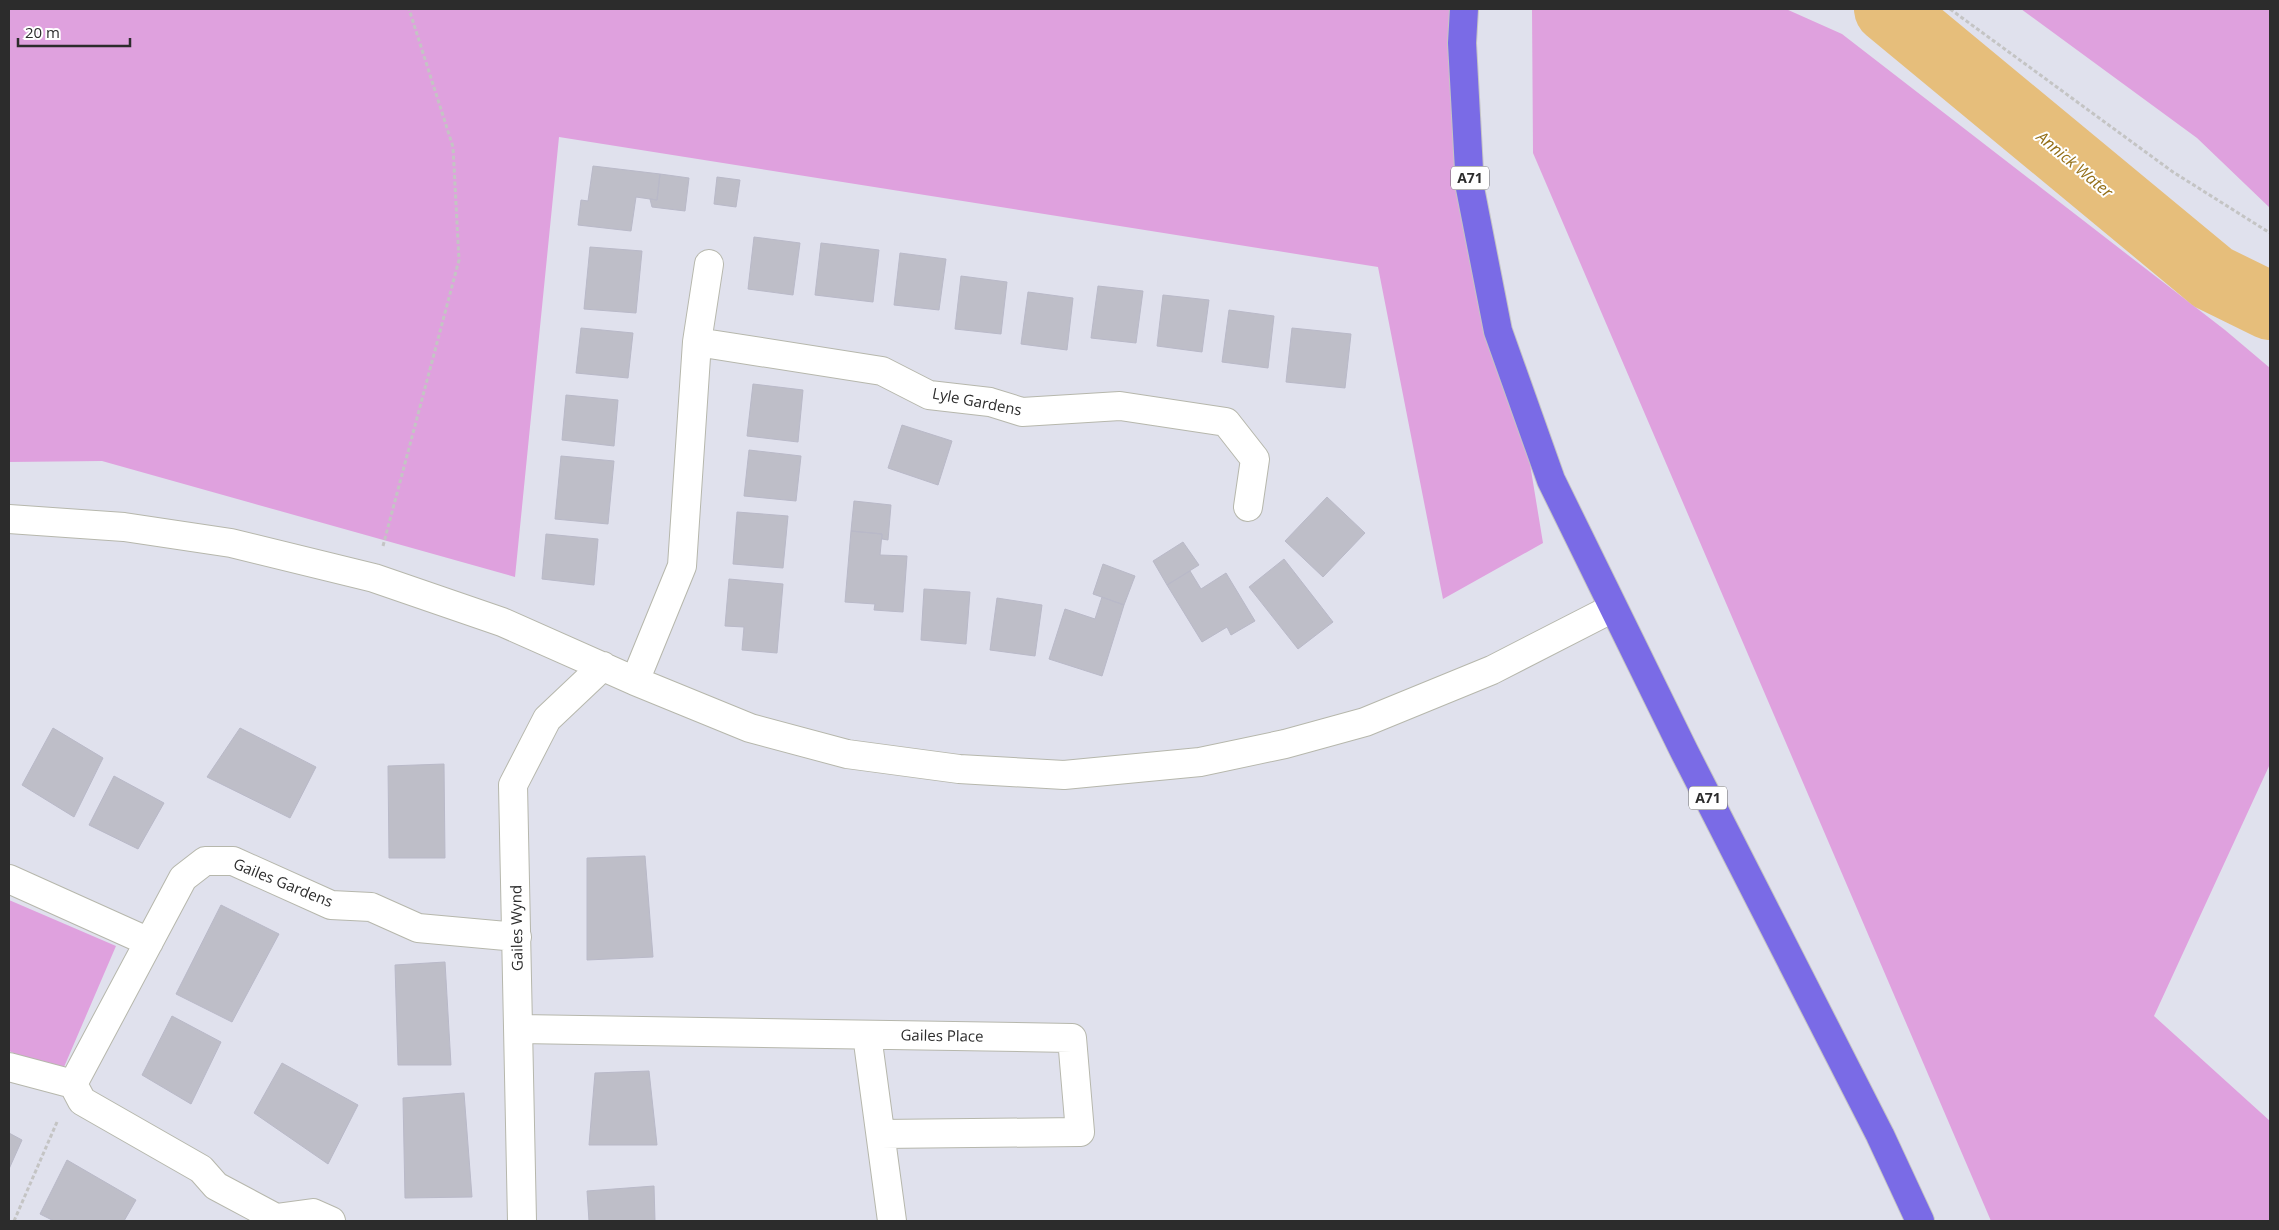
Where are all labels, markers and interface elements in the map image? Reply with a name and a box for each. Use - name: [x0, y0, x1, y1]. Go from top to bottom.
- scale bar: [18, 15, 130, 47]
- text: 20 m: [25, 22, 60, 42]
- water label: Annick Water: [2032, 125, 2118, 203]
- road number: A71: [1451, 167, 1489, 190]
- street label: Lyle Gardens: [931, 383, 1024, 419]
- road number: A71: [1689, 786, 1727, 810]
- street label: Gailes Gardens: [231, 853, 336, 911]
- street label: Gailes Wynd: [505, 885, 527, 971]
- street label: Gailes Place: [900, 1024, 984, 1046]

